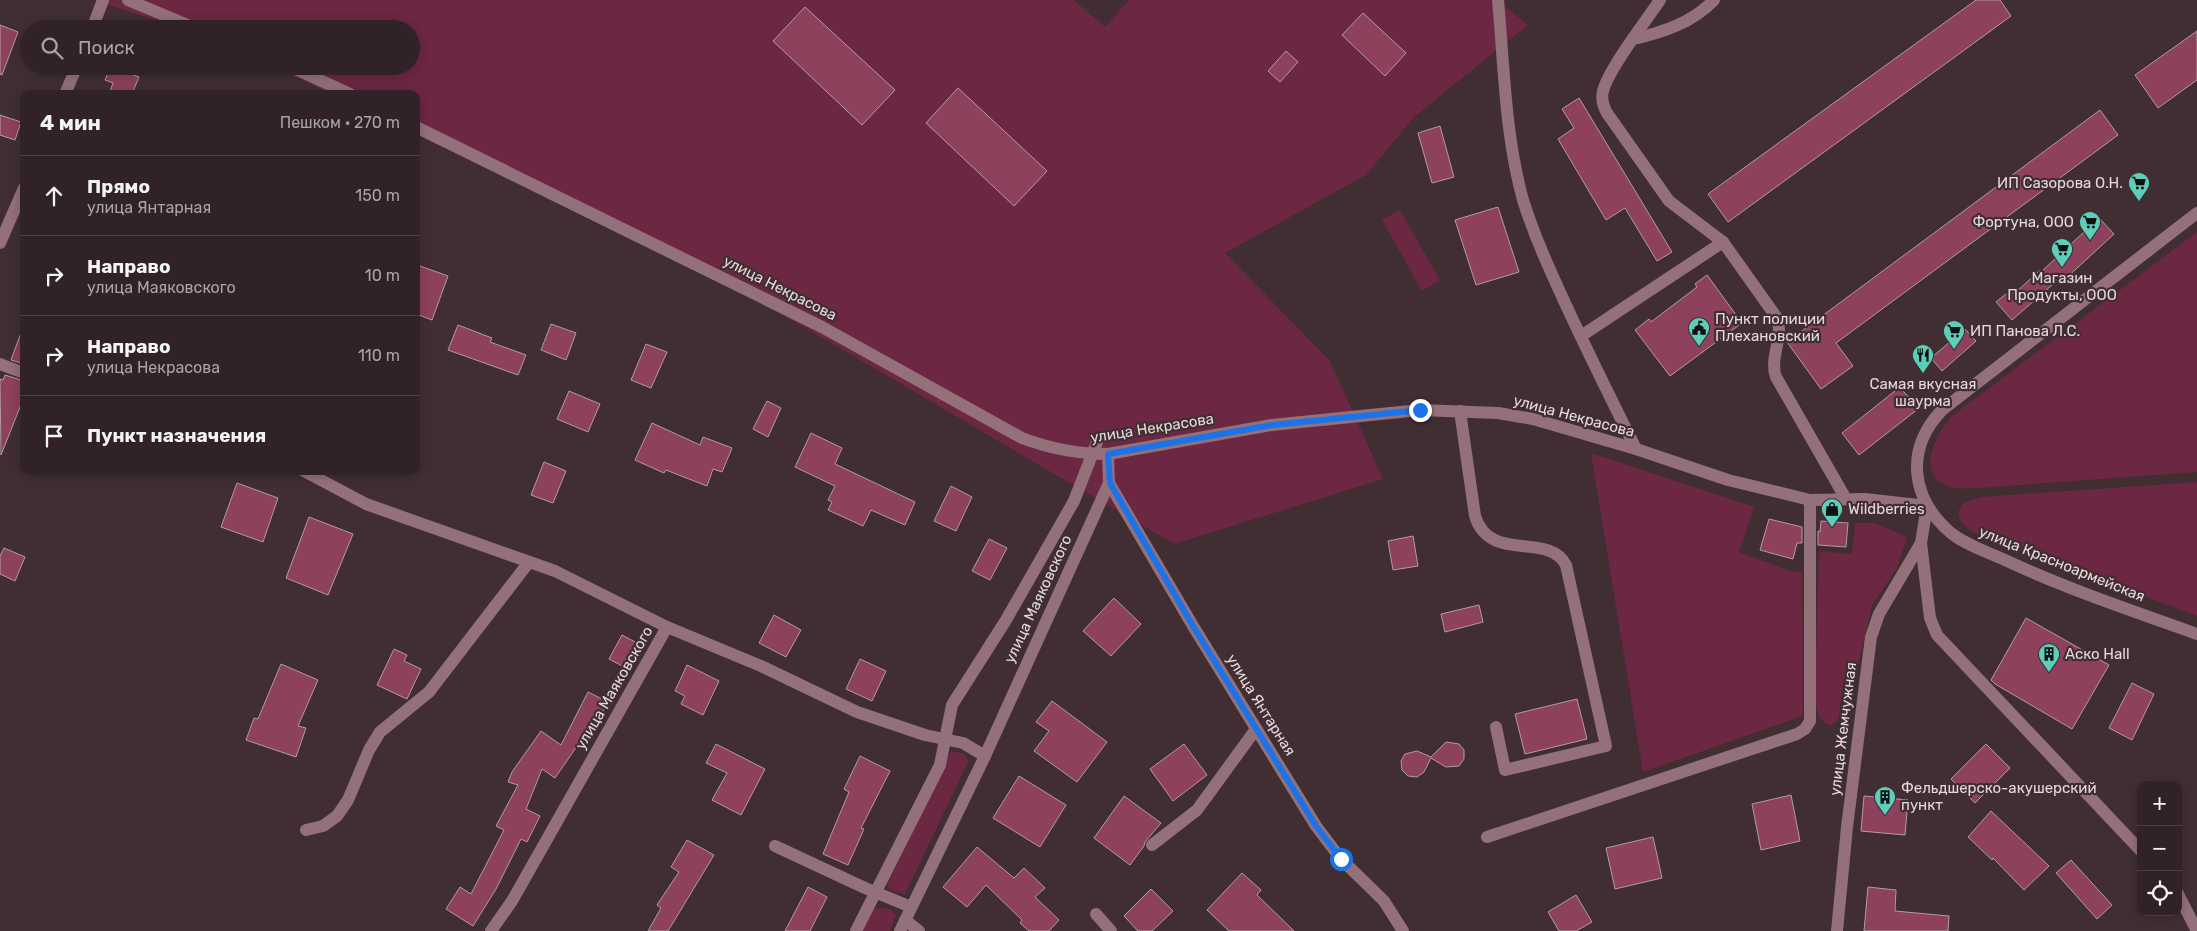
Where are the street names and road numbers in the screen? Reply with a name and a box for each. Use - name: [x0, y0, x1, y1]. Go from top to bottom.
- street label: улица Некрасова: [720, 252, 840, 324]
- street label: улица Некрасова: [1511, 391, 1637, 441]
- street label: улица Некрасова: [1089, 409, 1215, 447]
- street label: улица Красноармейская: [1976, 522, 2148, 606]
- street label: улица Маяковского: [1000, 532, 1076, 666]
- street label: улица Маяковского: [571, 623, 657, 753]
- street label: улица Янтарная: [1223, 651, 1299, 759]
- street label: улица Жемчужная: [1826, 661, 1860, 797]

